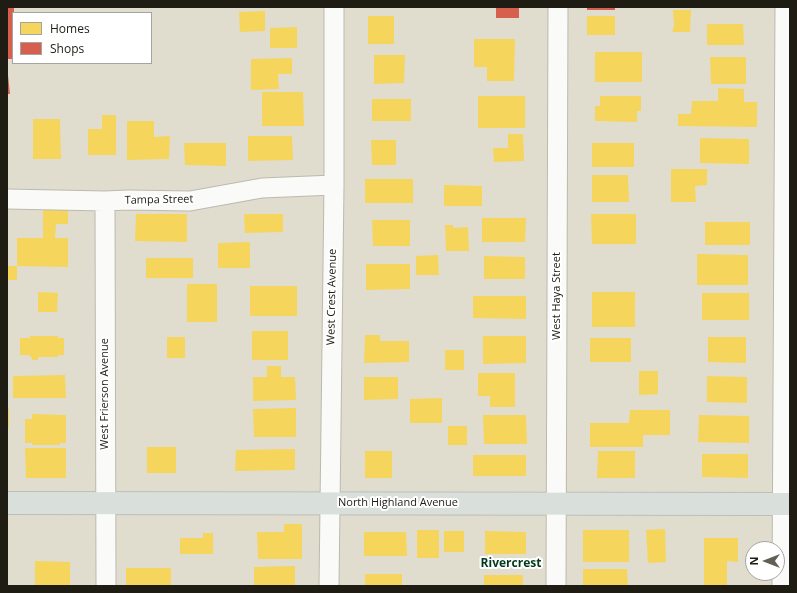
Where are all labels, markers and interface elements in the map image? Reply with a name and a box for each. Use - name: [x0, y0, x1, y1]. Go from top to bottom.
- legend: [12, 12, 152, 64]
- text: Homes: [50, 20, 90, 37]
- text: Shops: [50, 40, 84, 57]
- street label: Tampa Street: [125, 193, 193, 207]
- street label: West Crest Avenue: [325, 249, 339, 345]
- street label: West Haya Street: [550, 252, 564, 340]
- street label: West Frierson Avenue: [98, 338, 112, 450]
- street label: North Highland Avenue: [338, 496, 458, 510]
- north arrow: [745, 541, 785, 581]
- district label: Rivercrest: [481, 557, 541, 571]
- text: N: [746, 557, 761, 565]

